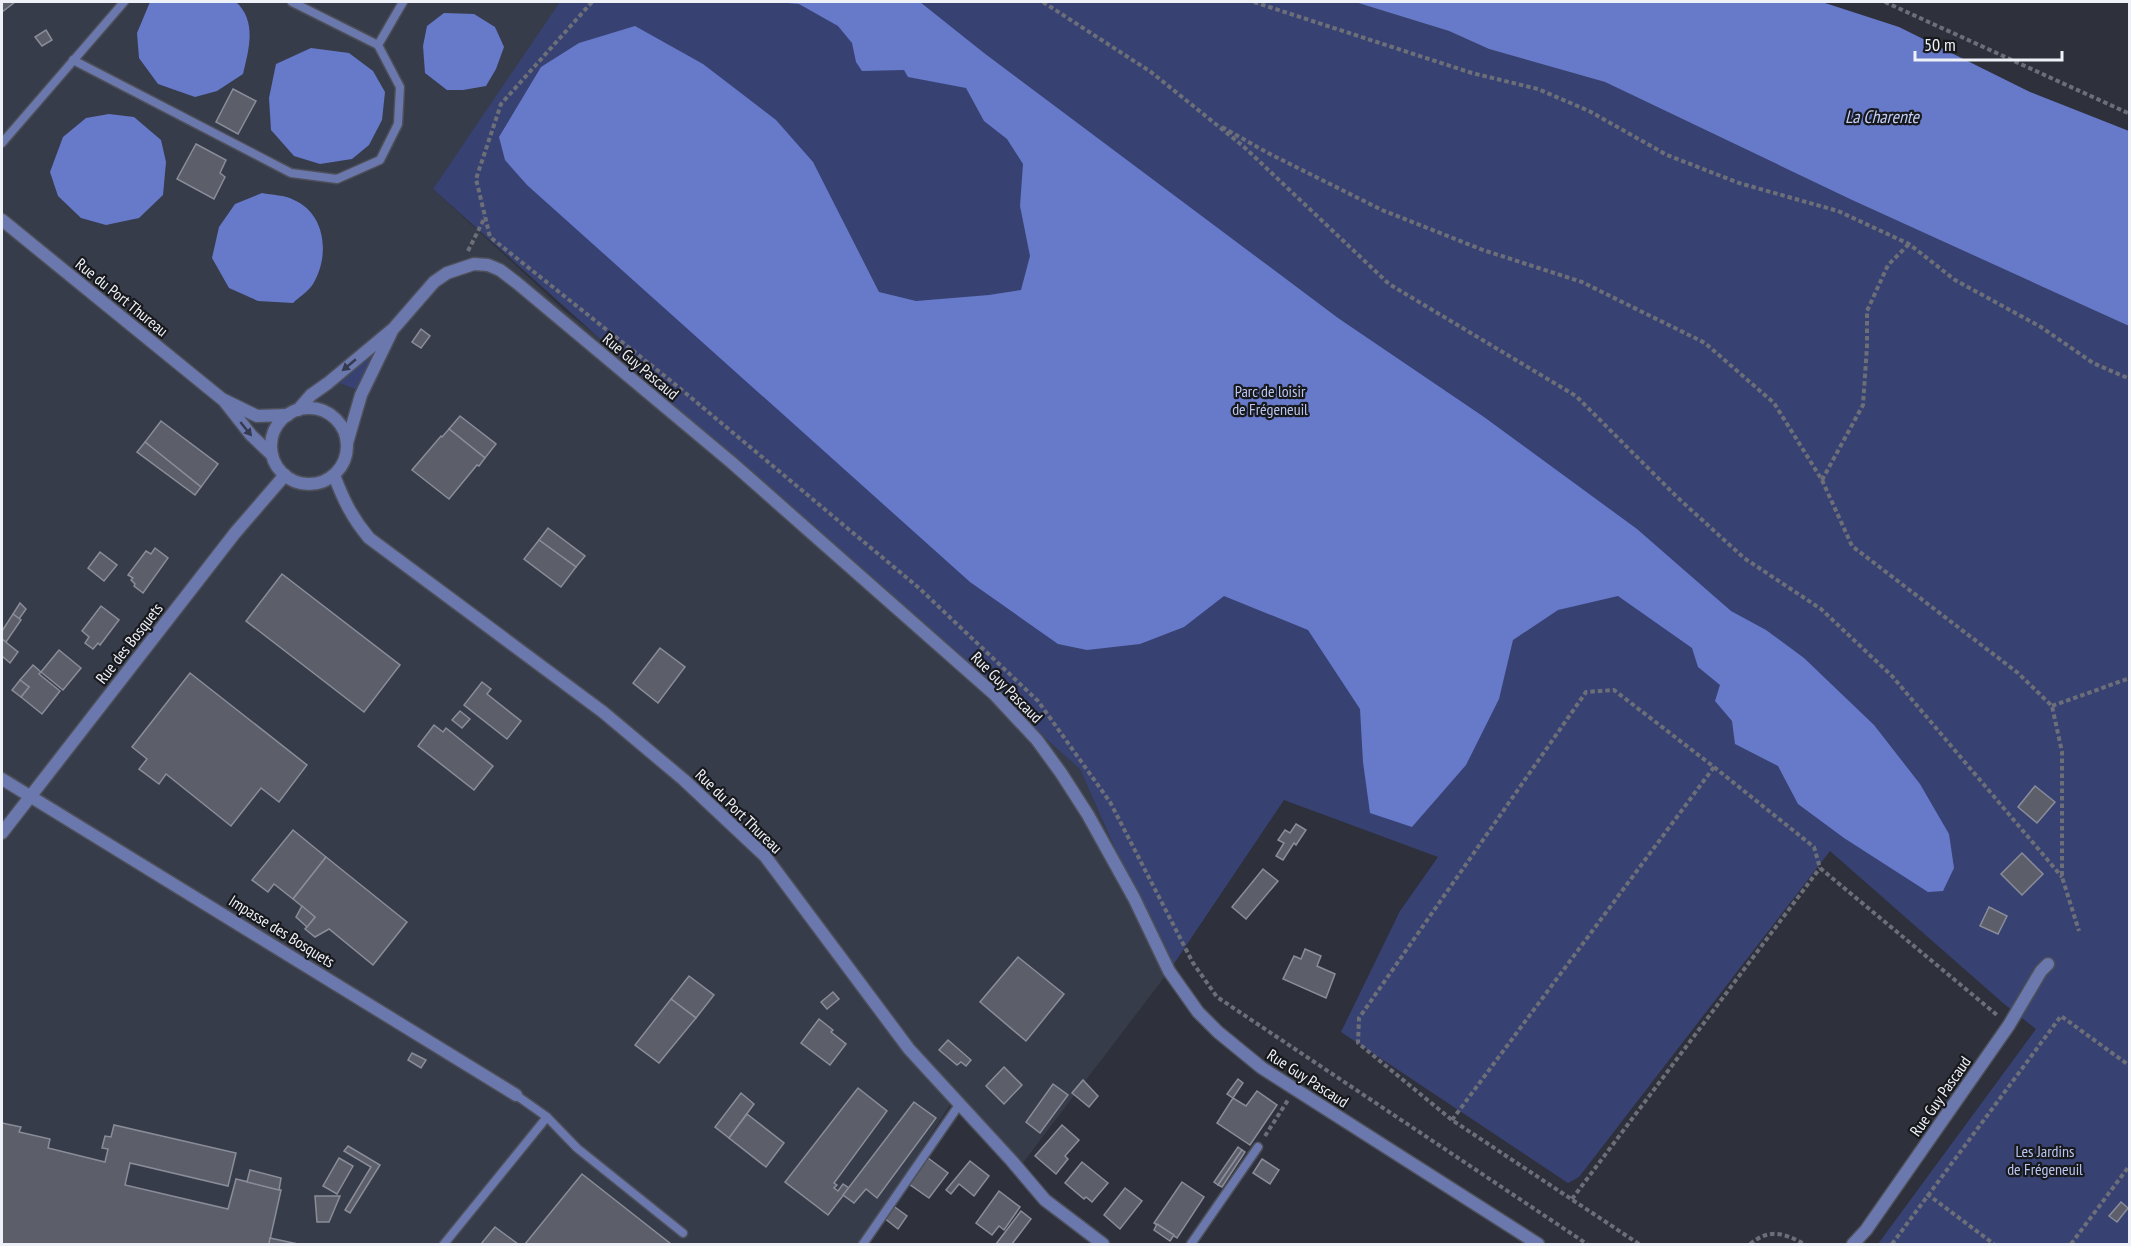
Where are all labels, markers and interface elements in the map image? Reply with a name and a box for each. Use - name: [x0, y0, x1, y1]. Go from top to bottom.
- scale bar: [1915, 24, 2062, 62]
- text: 50 m: [1924, 33, 1956, 56]
- water label: La Charente: [1845, 105, 1921, 128]
- street label: Rue du Port Thureau: [72, 254, 172, 340]
- street label: Rue Guy Pascaud: [599, 328, 683, 404]
- one-way arrow: [341, 359, 357, 372]
- park label: Parc de loisir de Frégeneuil: [1232, 381, 1308, 419]
- one-way arrow: [239, 421, 252, 437]
- street label: Rue des Bosquets: [91, 599, 167, 687]
- street label: Rue Guy Pascaud: [967, 647, 1047, 727]
- street label: Rue du Port Thureau: [691, 764, 787, 858]
- street label: Impasse des Bosquets: [225, 891, 339, 971]
- street label: Rue Guy Pascaud: [1264, 1044, 1352, 1112]
- street label: Rue Guy Pascaud: [1905, 1052, 1975, 1140]
- park label: Les Jardins de Frégeneuil: [2007, 1141, 2083, 1179]

